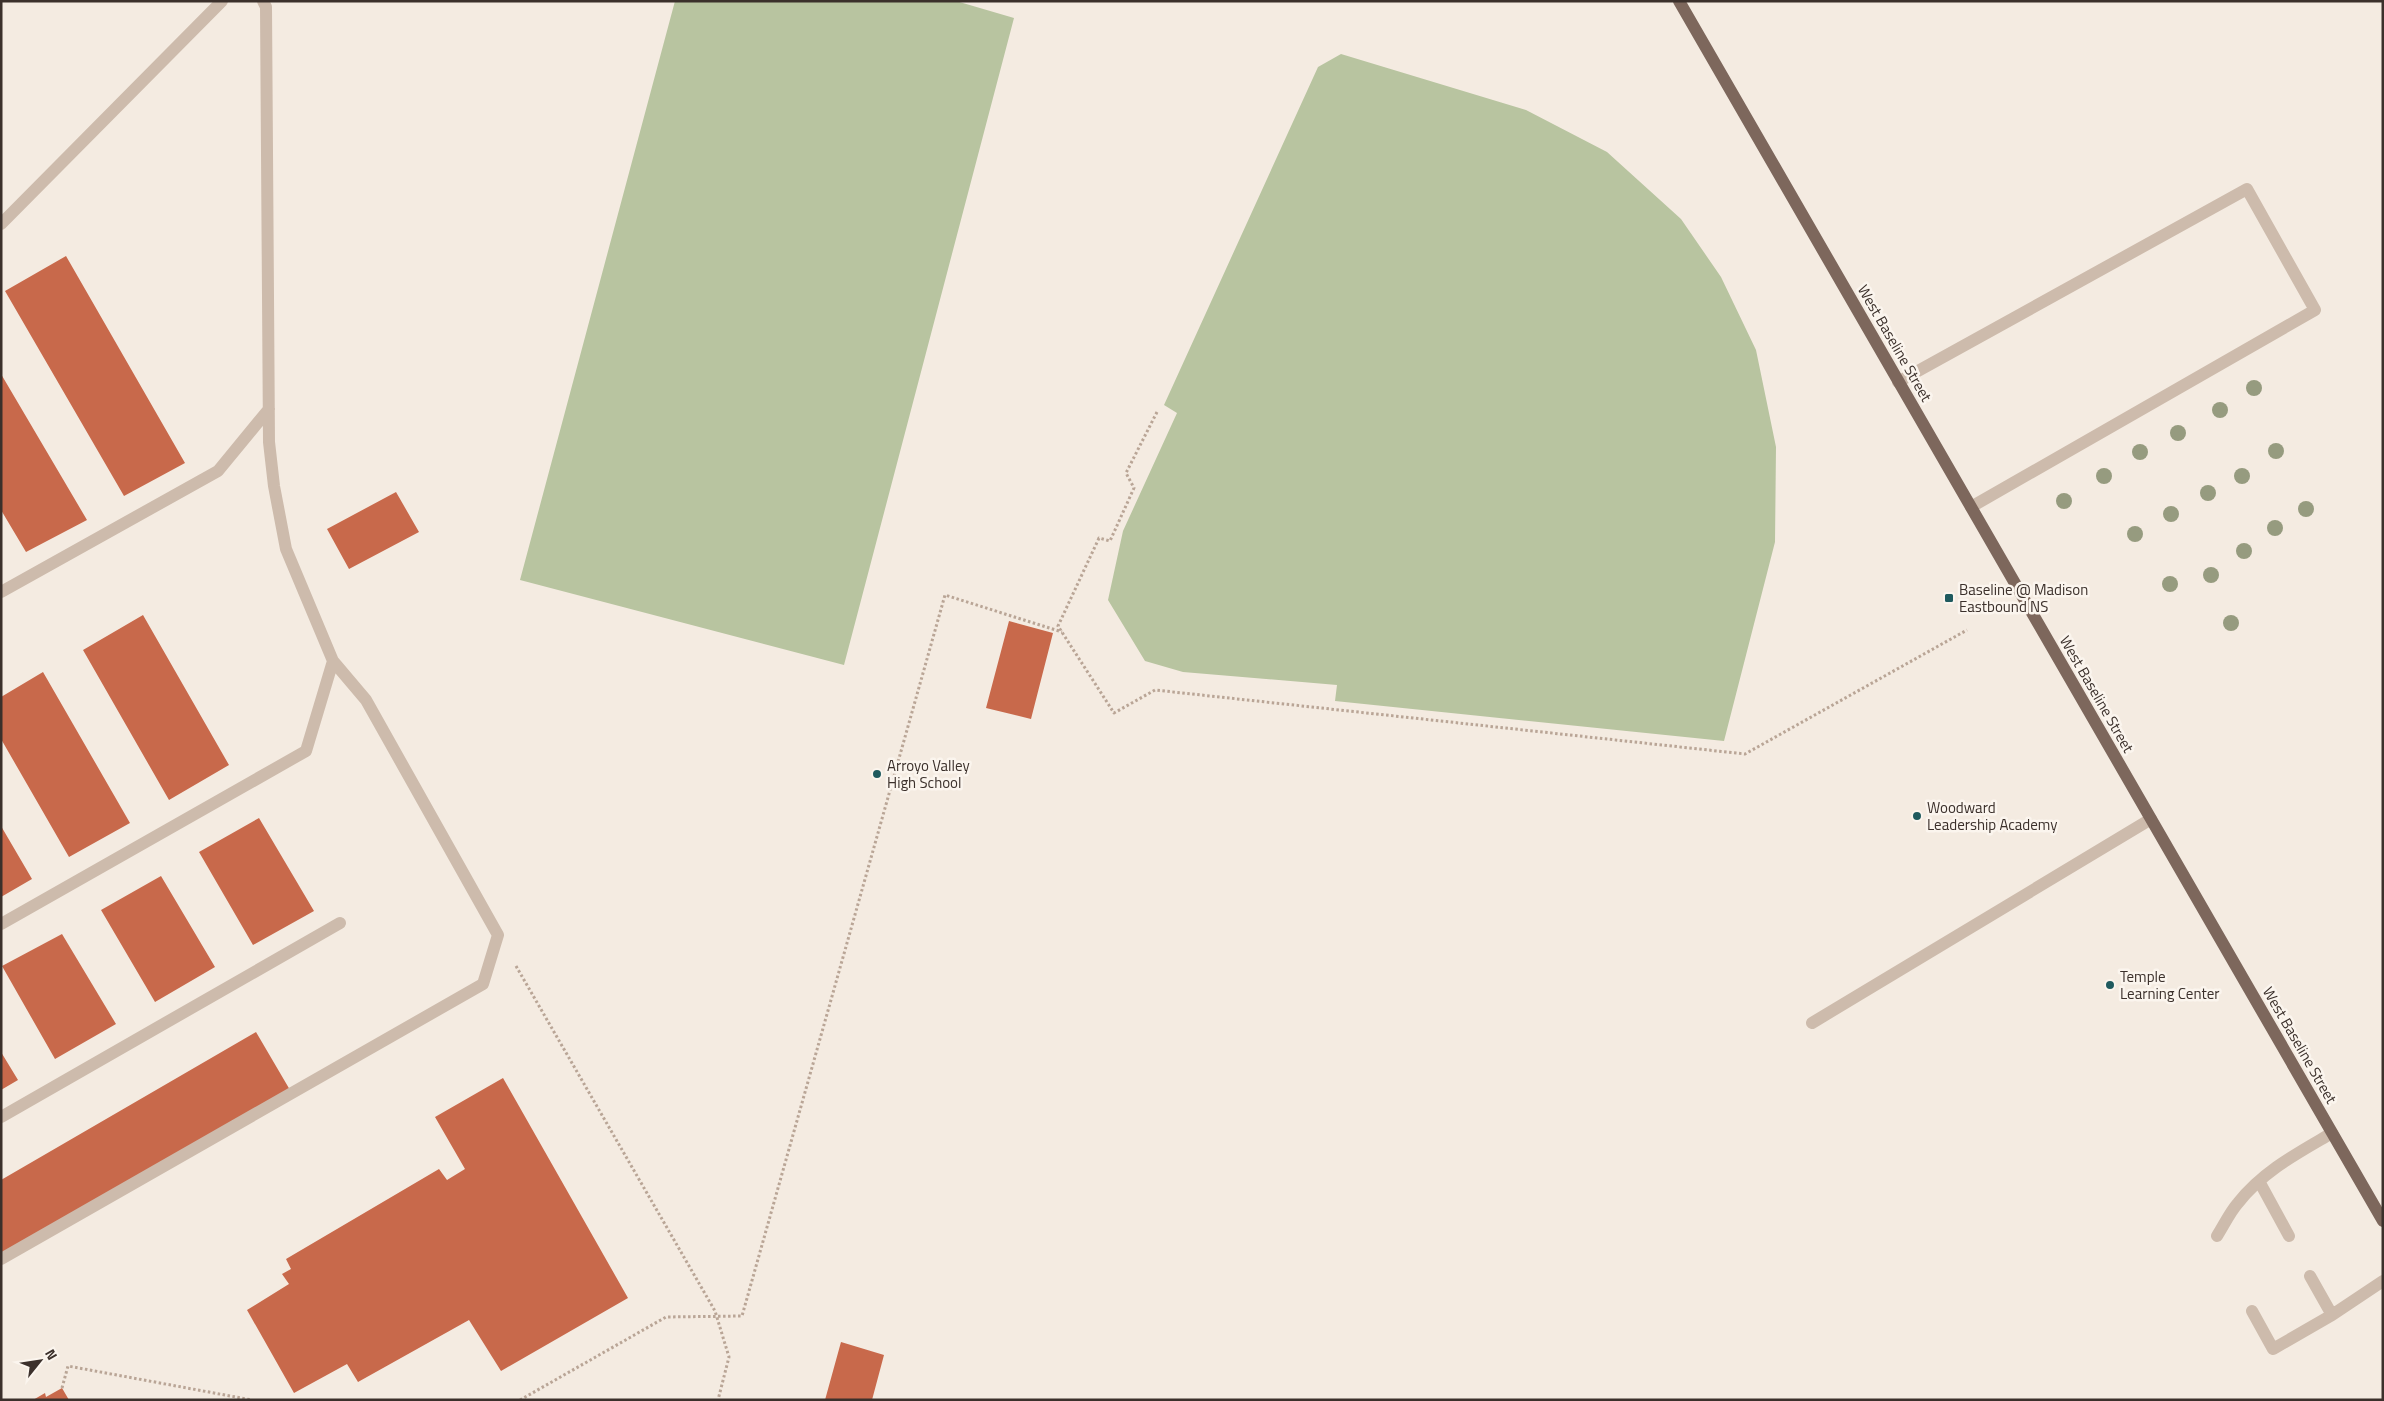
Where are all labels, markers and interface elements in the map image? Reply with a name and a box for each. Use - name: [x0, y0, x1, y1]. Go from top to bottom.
- street label: West Baseline Street: [1852, 280, 1938, 406]
- place label: Baseline @ Madison Eastbound NS: [1959, 578, 2088, 618]
- marker: Baseline @ Madison Eastbound NS: [1943, 592, 1955, 604]
- street label: West Baseline Street: [2054, 631, 2140, 757]
- place label: Arroyo Valley High School: [887, 754, 970, 794]
- marker: Arroyo Valley High School: [871, 768, 883, 780]
- place label: Woodward Leadership Academy: [1927, 796, 2058, 836]
- marker: Woodward Leadership Academy: [1911, 810, 1923, 822]
- place label: Temple Learning Center: [2120, 965, 2219, 1005]
- marker: Temple Learning Center: [2104, 979, 2116, 991]
- street label: West Baseline Street: [2257, 982, 2343, 1108]
- north arrow: [15, 1336, 65, 1386]
- text: N: [40, 1345, 63, 1364]

